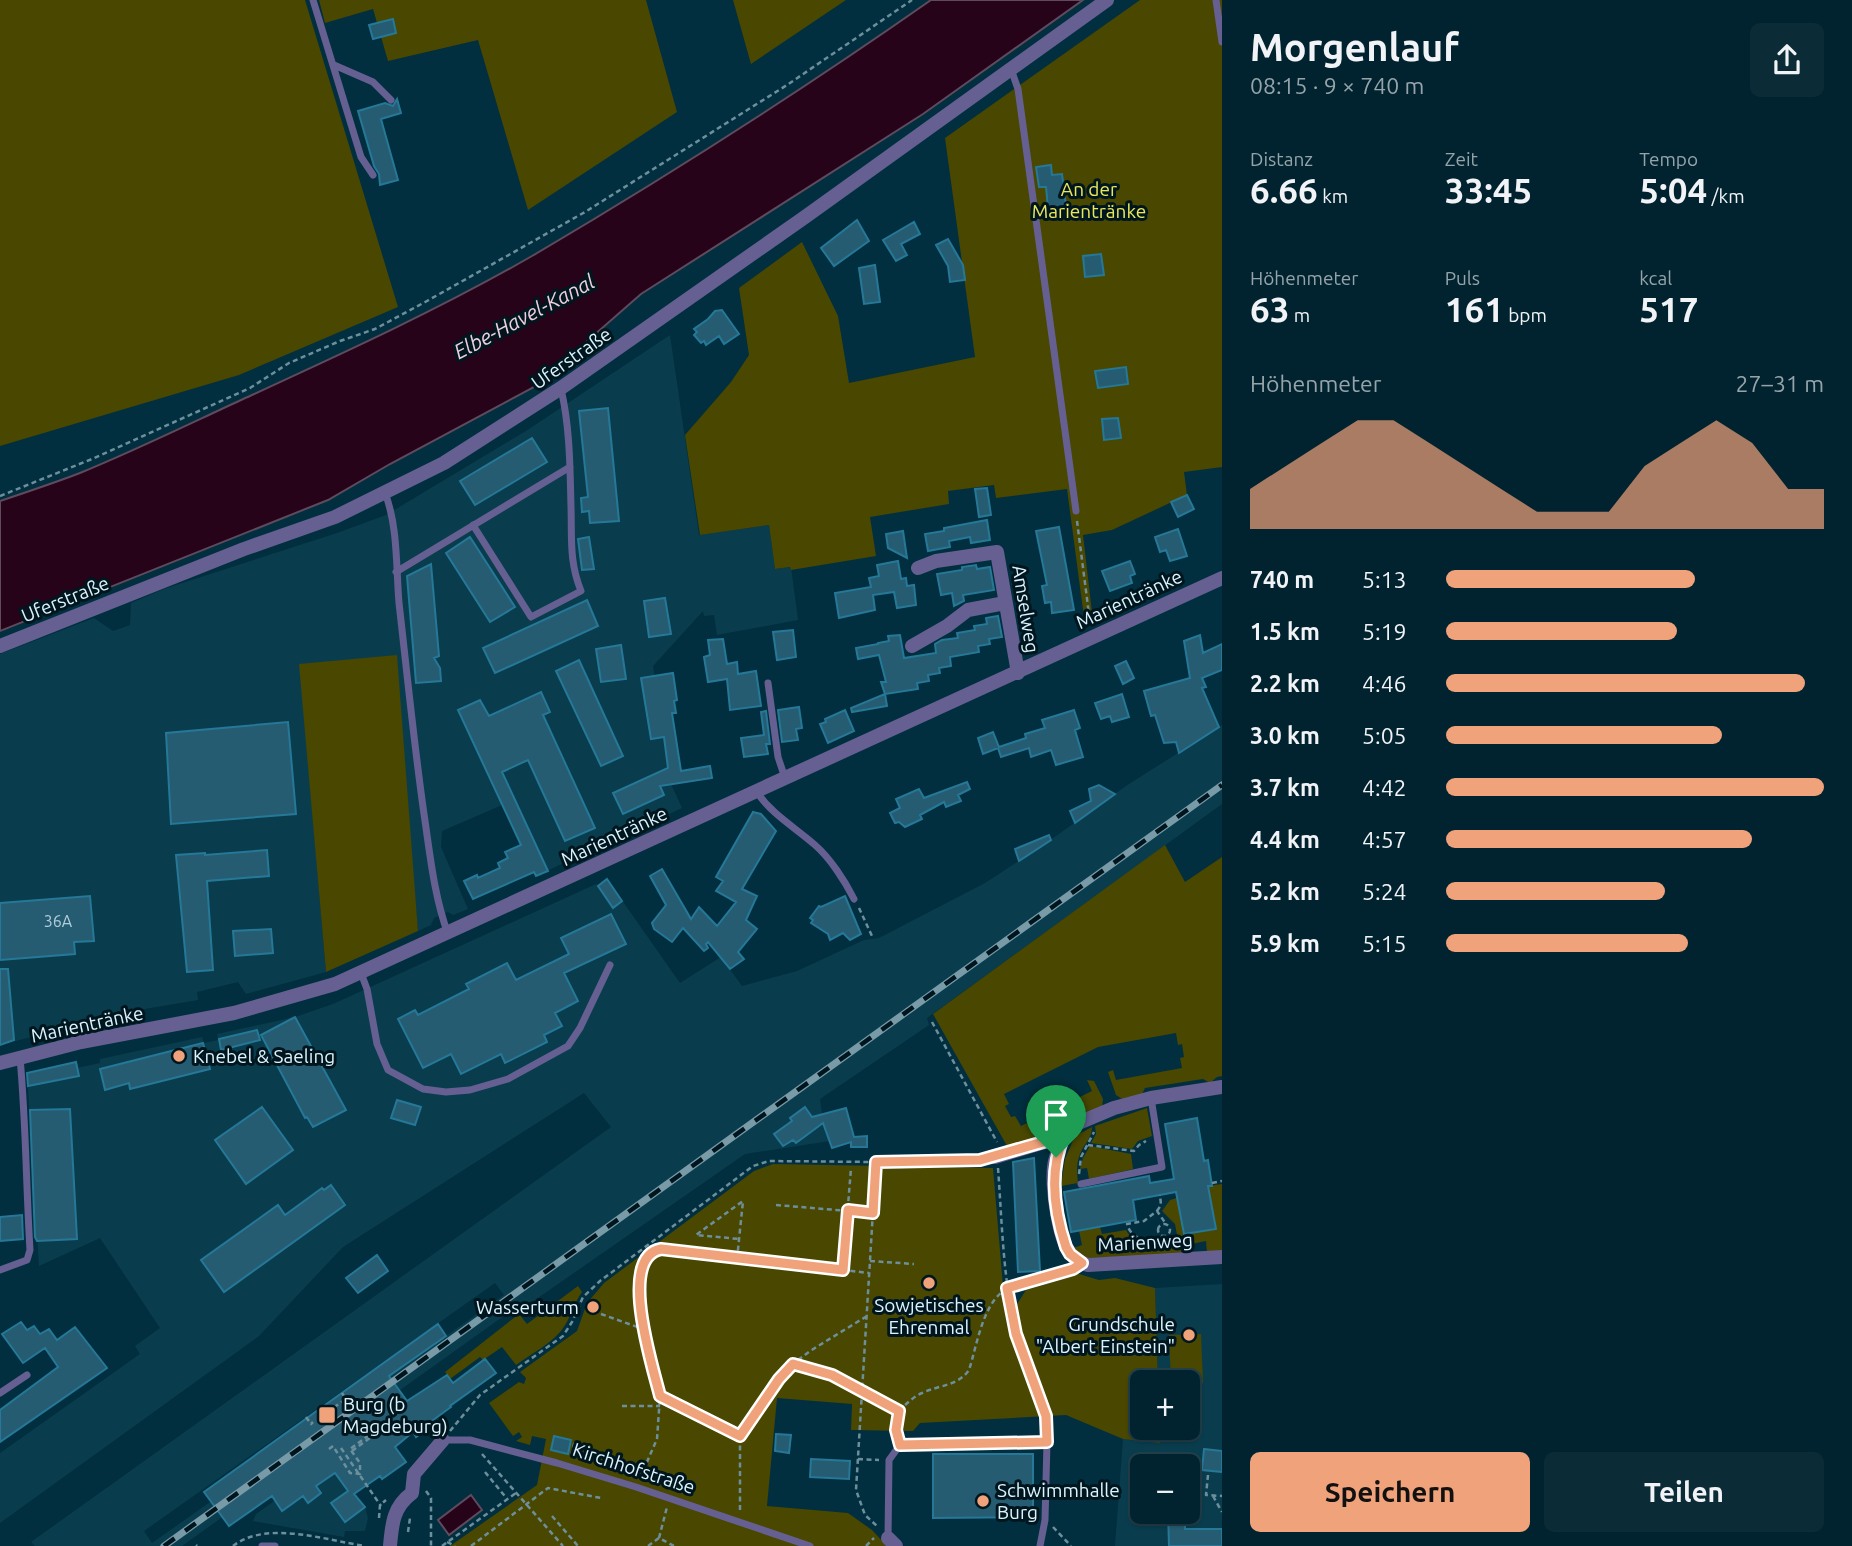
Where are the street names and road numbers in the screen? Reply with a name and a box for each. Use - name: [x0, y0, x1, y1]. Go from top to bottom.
- street label: Uferstraße: [527, 322, 615, 394]
- street label: Amselweg: [1008, 564, 1044, 654]
- street label: Marientränke: [1072, 565, 1186, 633]
- street label: Uferstraße: [18, 571, 112, 627]
- street label: Marientränke: [557, 802, 671, 870]
- street label: Marientränke: [29, 1001, 145, 1047]
- street label: Marienweg: [1097, 1229, 1193, 1255]
- street label: Kirchhofstraße: [570, 1438, 698, 1498]

